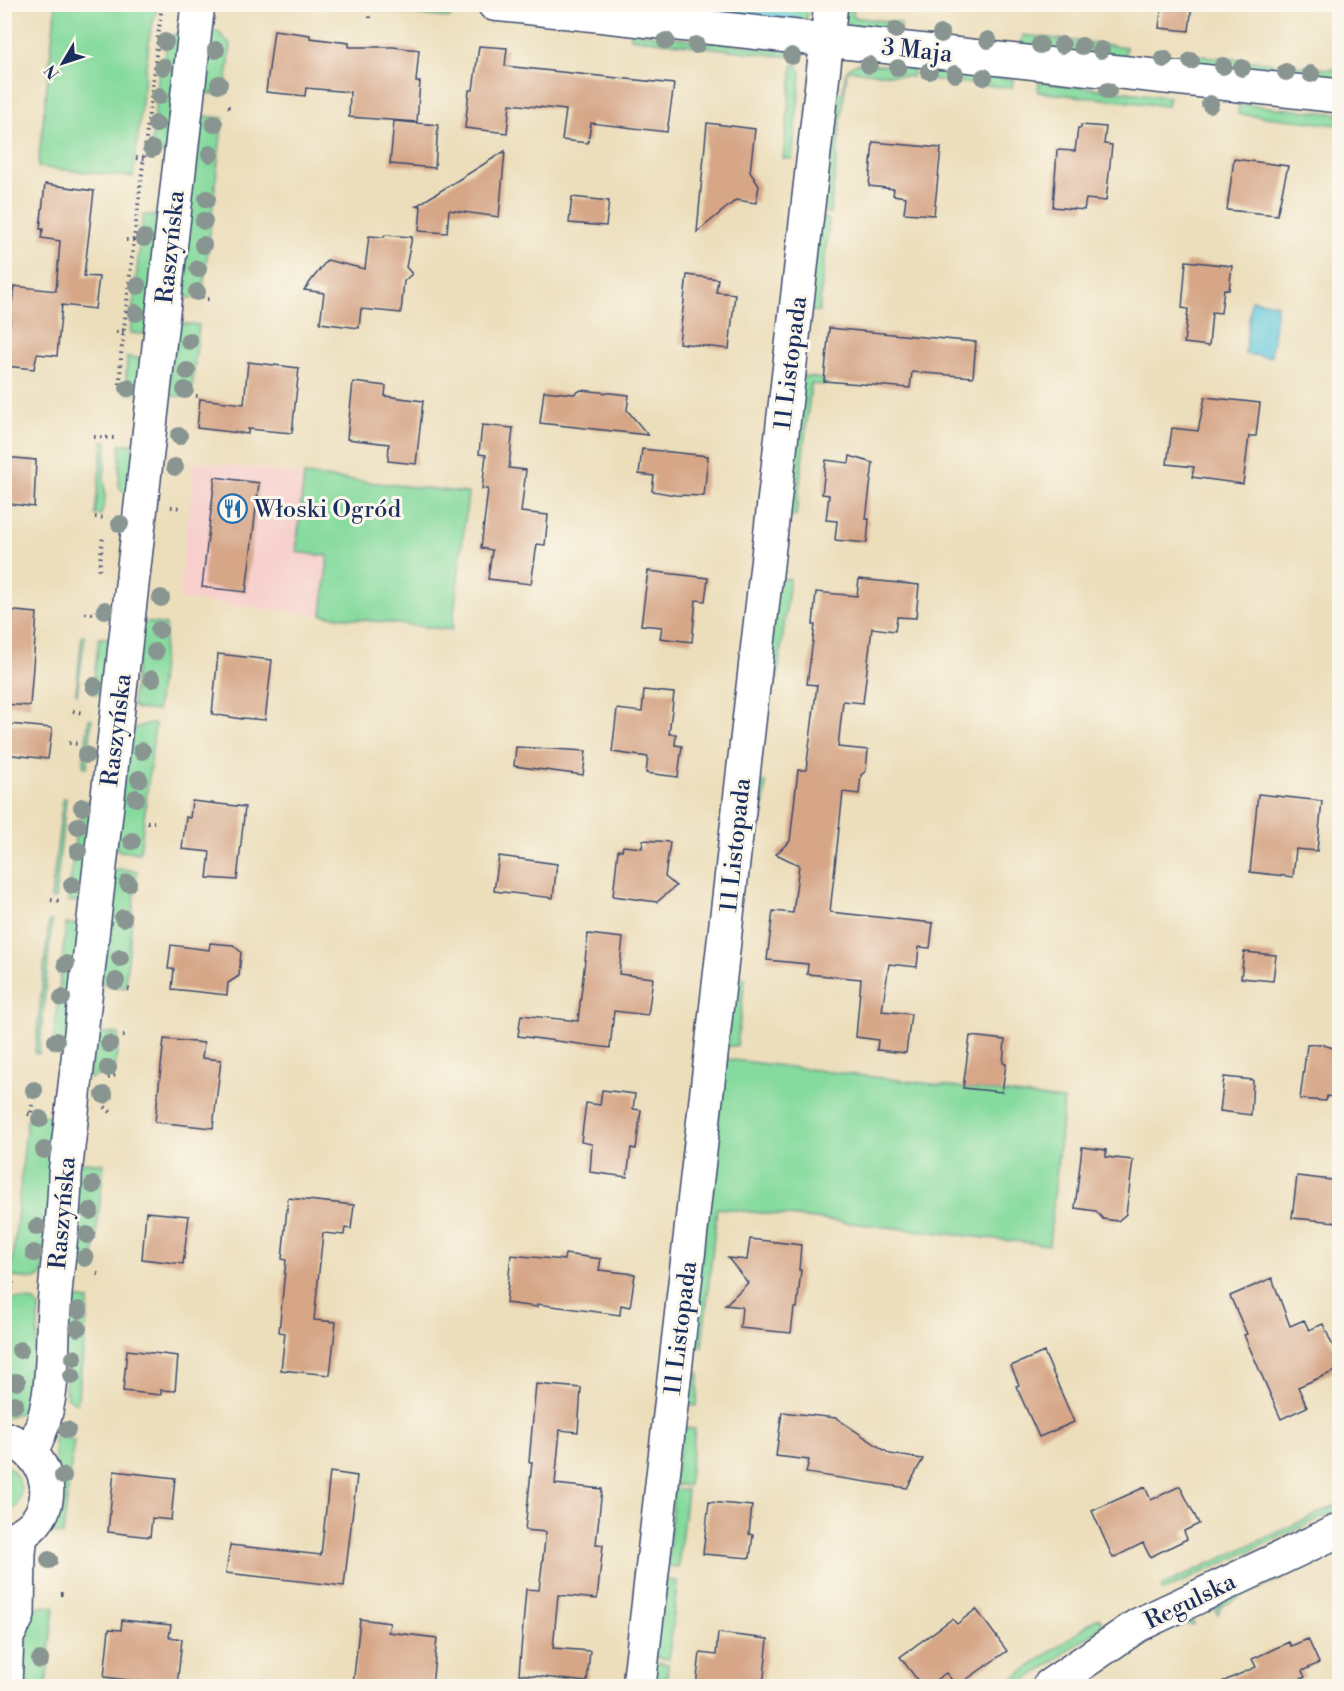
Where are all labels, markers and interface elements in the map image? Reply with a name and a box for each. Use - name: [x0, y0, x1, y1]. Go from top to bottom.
- street label: 3 Maja: [880, 32, 955, 70]
- north arrow: [33, 33, 93, 93]
- text: N: [40, 60, 64, 83]
- street label: Raszyńska: [150, 188, 192, 305]
- street label: 11 Listopada: [768, 294, 814, 432]
- restaurant icon: Włoski Ogród: [217, 493, 249, 525]
- place label: Włoski Ogród: [253, 495, 402, 525]
- street label: Raszyńska: [95, 671, 139, 788]
- street label: 11 Listopada: [714, 776, 758, 914]
- street label: Raszyńska: [43, 1155, 83, 1271]
- street label: 11 Listopada: [658, 1259, 704, 1397]
- street label: Regulska: [1140, 1567, 1242, 1637]

